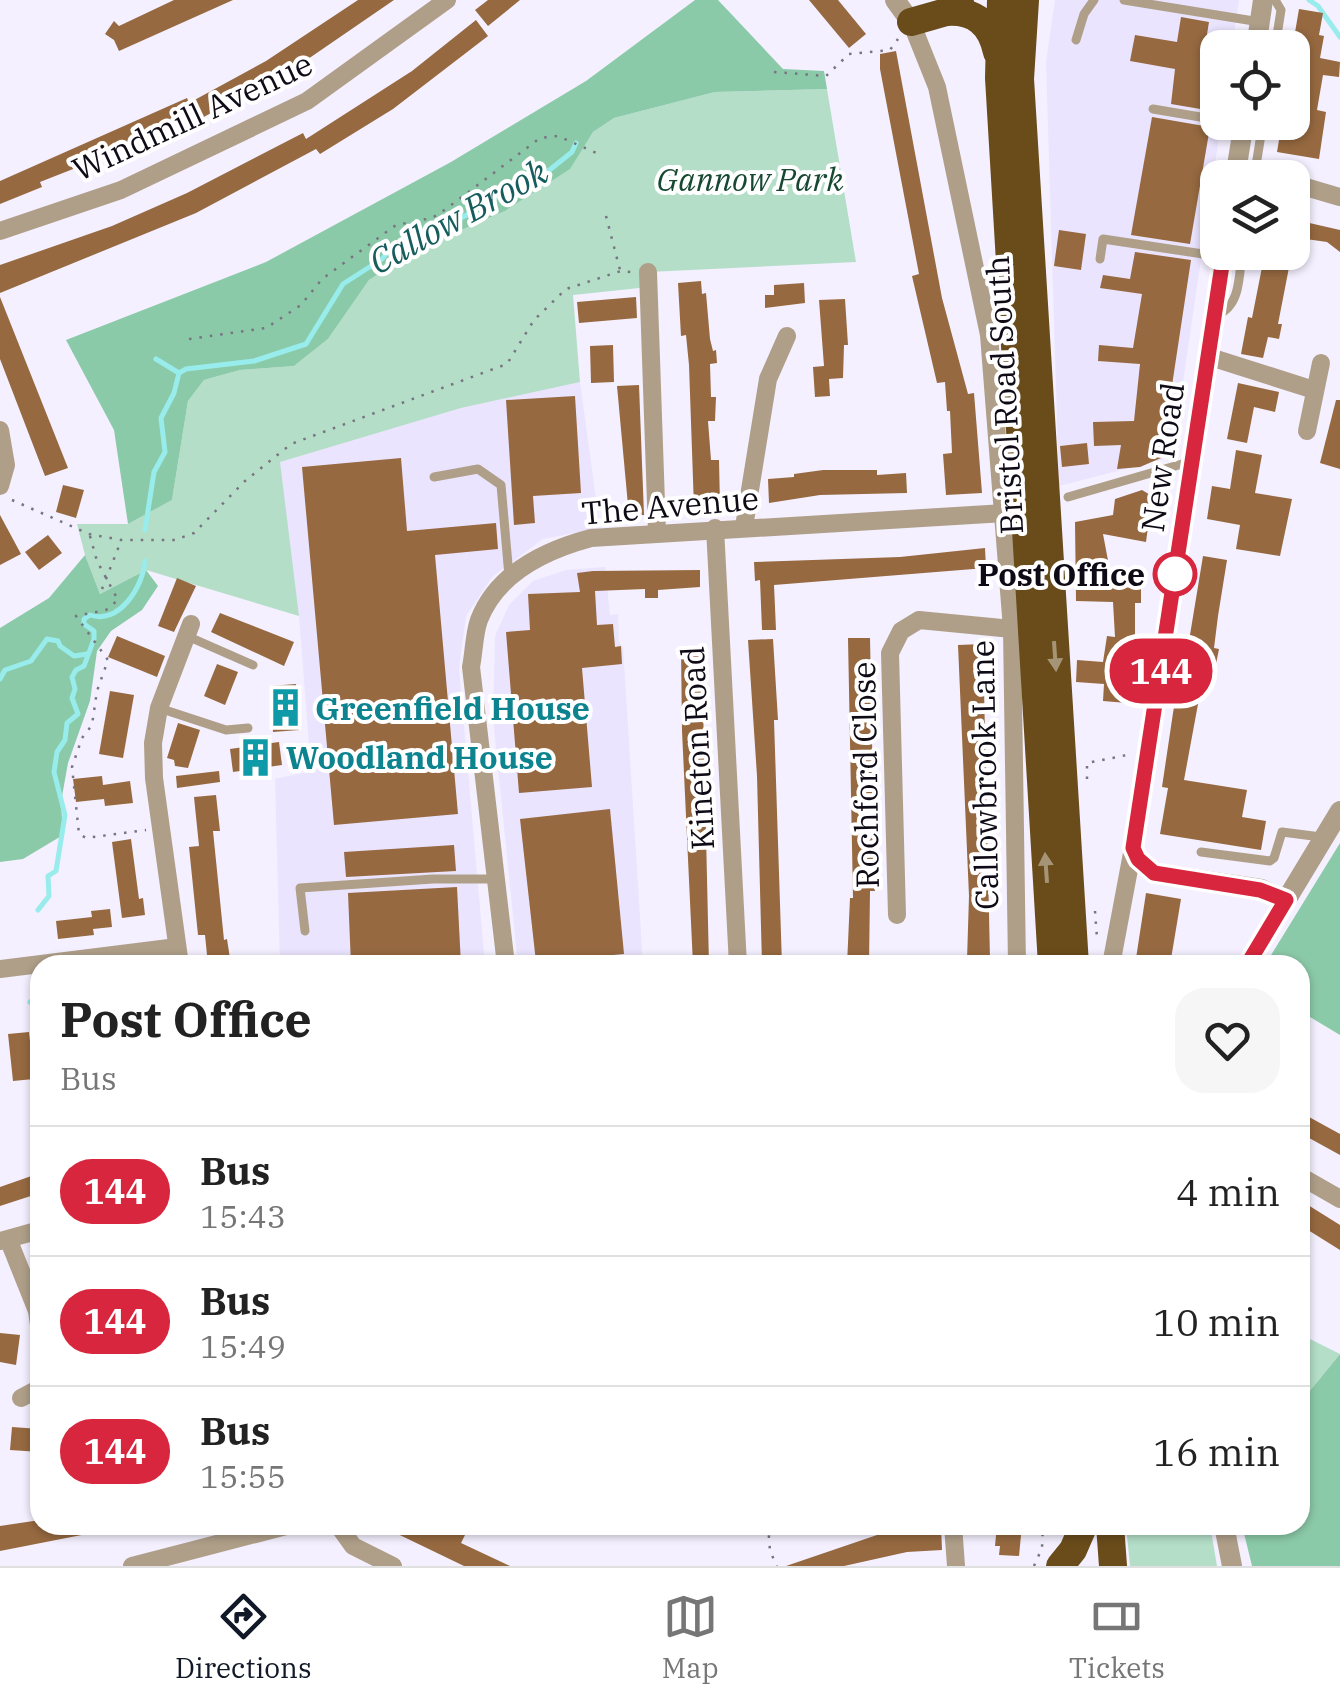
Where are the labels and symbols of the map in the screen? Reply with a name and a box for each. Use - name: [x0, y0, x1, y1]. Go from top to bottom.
- street label: Windmill Avenue: [65, 42, 319, 190]
- water label: Callow Brook: [360, 148, 556, 284]
- park label: Gannow Park: [657, 158, 843, 200]
- street label: Bristol Road South: [976, 255, 1032, 535]
- street label: New Road: [1131, 380, 1193, 534]
- street label: The Avenue: [580, 476, 760, 534]
- place label: Post Office: [977, 553, 1145, 595]
- marker: Post Office: [1154, 553, 1196, 595]
- line badge: 144: [1104, 638, 1218, 704]
- street label: Callowbrook Lane: [961, 640, 1007, 910]
- one-way arrow: [1047, 641, 1063, 673]
- street label: Kineton Road: [671, 645, 723, 851]
- street label: Rochford Close: [842, 661, 888, 889]
- building icon: Greenfield House: [264, 687, 306, 729]
- place label: Greenfield House: [315, 687, 590, 729]
- building icon: Woodland House: [235, 736, 277, 778]
- place label: Woodland House: [286, 736, 553, 778]
- one-way arrow: [1038, 851, 1054, 883]

